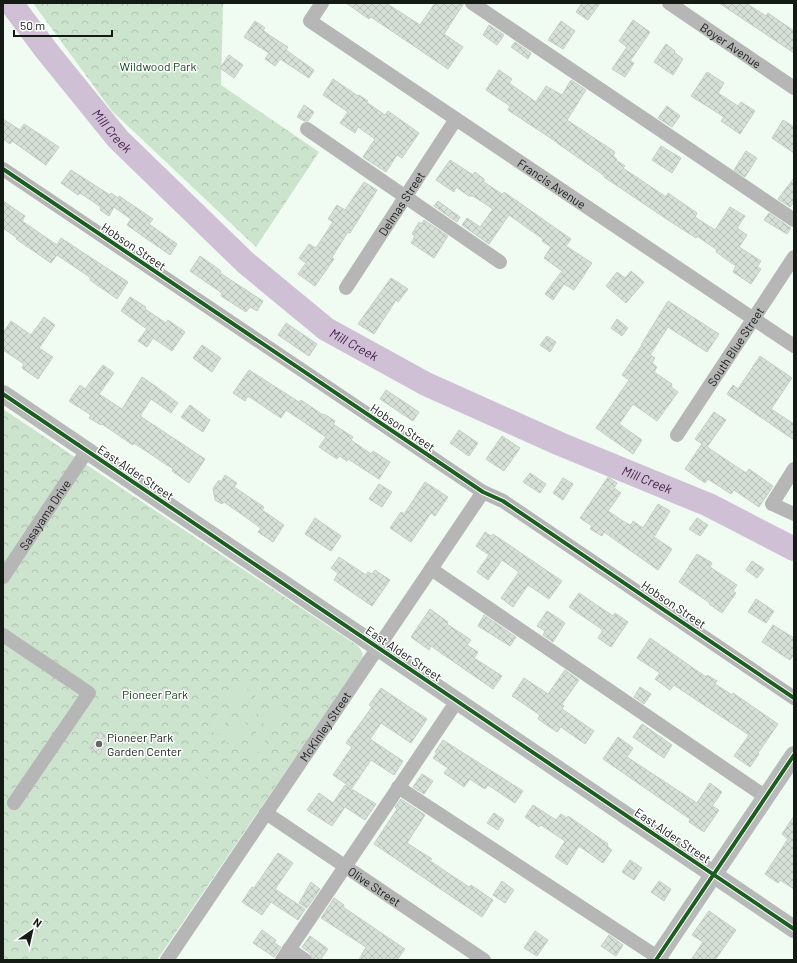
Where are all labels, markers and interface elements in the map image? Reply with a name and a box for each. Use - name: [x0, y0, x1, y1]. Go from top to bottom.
- scale bar: [14, 12, 112, 38]
- text: 50 m: [20, 18, 45, 32]
- street label: Boyer Avenue: [698, 20, 764, 71]
- park label: Wildwood Park: [120, 59, 196, 73]
- water label: Mill Creek: [89, 106, 136, 157]
- street label: Francis Avenue: [515, 156, 589, 211]
- street label: Delmas Street: [375, 169, 427, 238]
- street label: Hobson Street: [99, 219, 169, 273]
- street label: South Blue Street: [704, 304, 766, 389]
- water label: Mill Creek: [327, 325, 382, 364]
- street label: Hobson Street: [368, 400, 438, 454]
- street label: East Alder Street: [95, 441, 177, 503]
- water label: Mill Creek: [620, 462, 675, 497]
- street label: Sasayama Drive: [16, 477, 73, 552]
- street label: Hobson Street: [639, 577, 709, 631]
- street label: East Alder Street: [363, 622, 445, 684]
- park label: Pioneer Park: [122, 687, 188, 701]
- street label: McKinley Street: [296, 689, 353, 764]
- place label: Pioneer Park Garden Center: [107, 730, 182, 758]
- marker: Pioneer Park Garden Center: [94, 739, 104, 749]
- street label: East Alder Street: [632, 804, 714, 866]
- street label: Olive Street: [346, 864, 404, 909]
- north arrow: [12, 911, 52, 951]
- text: N: [31, 915, 45, 930]

